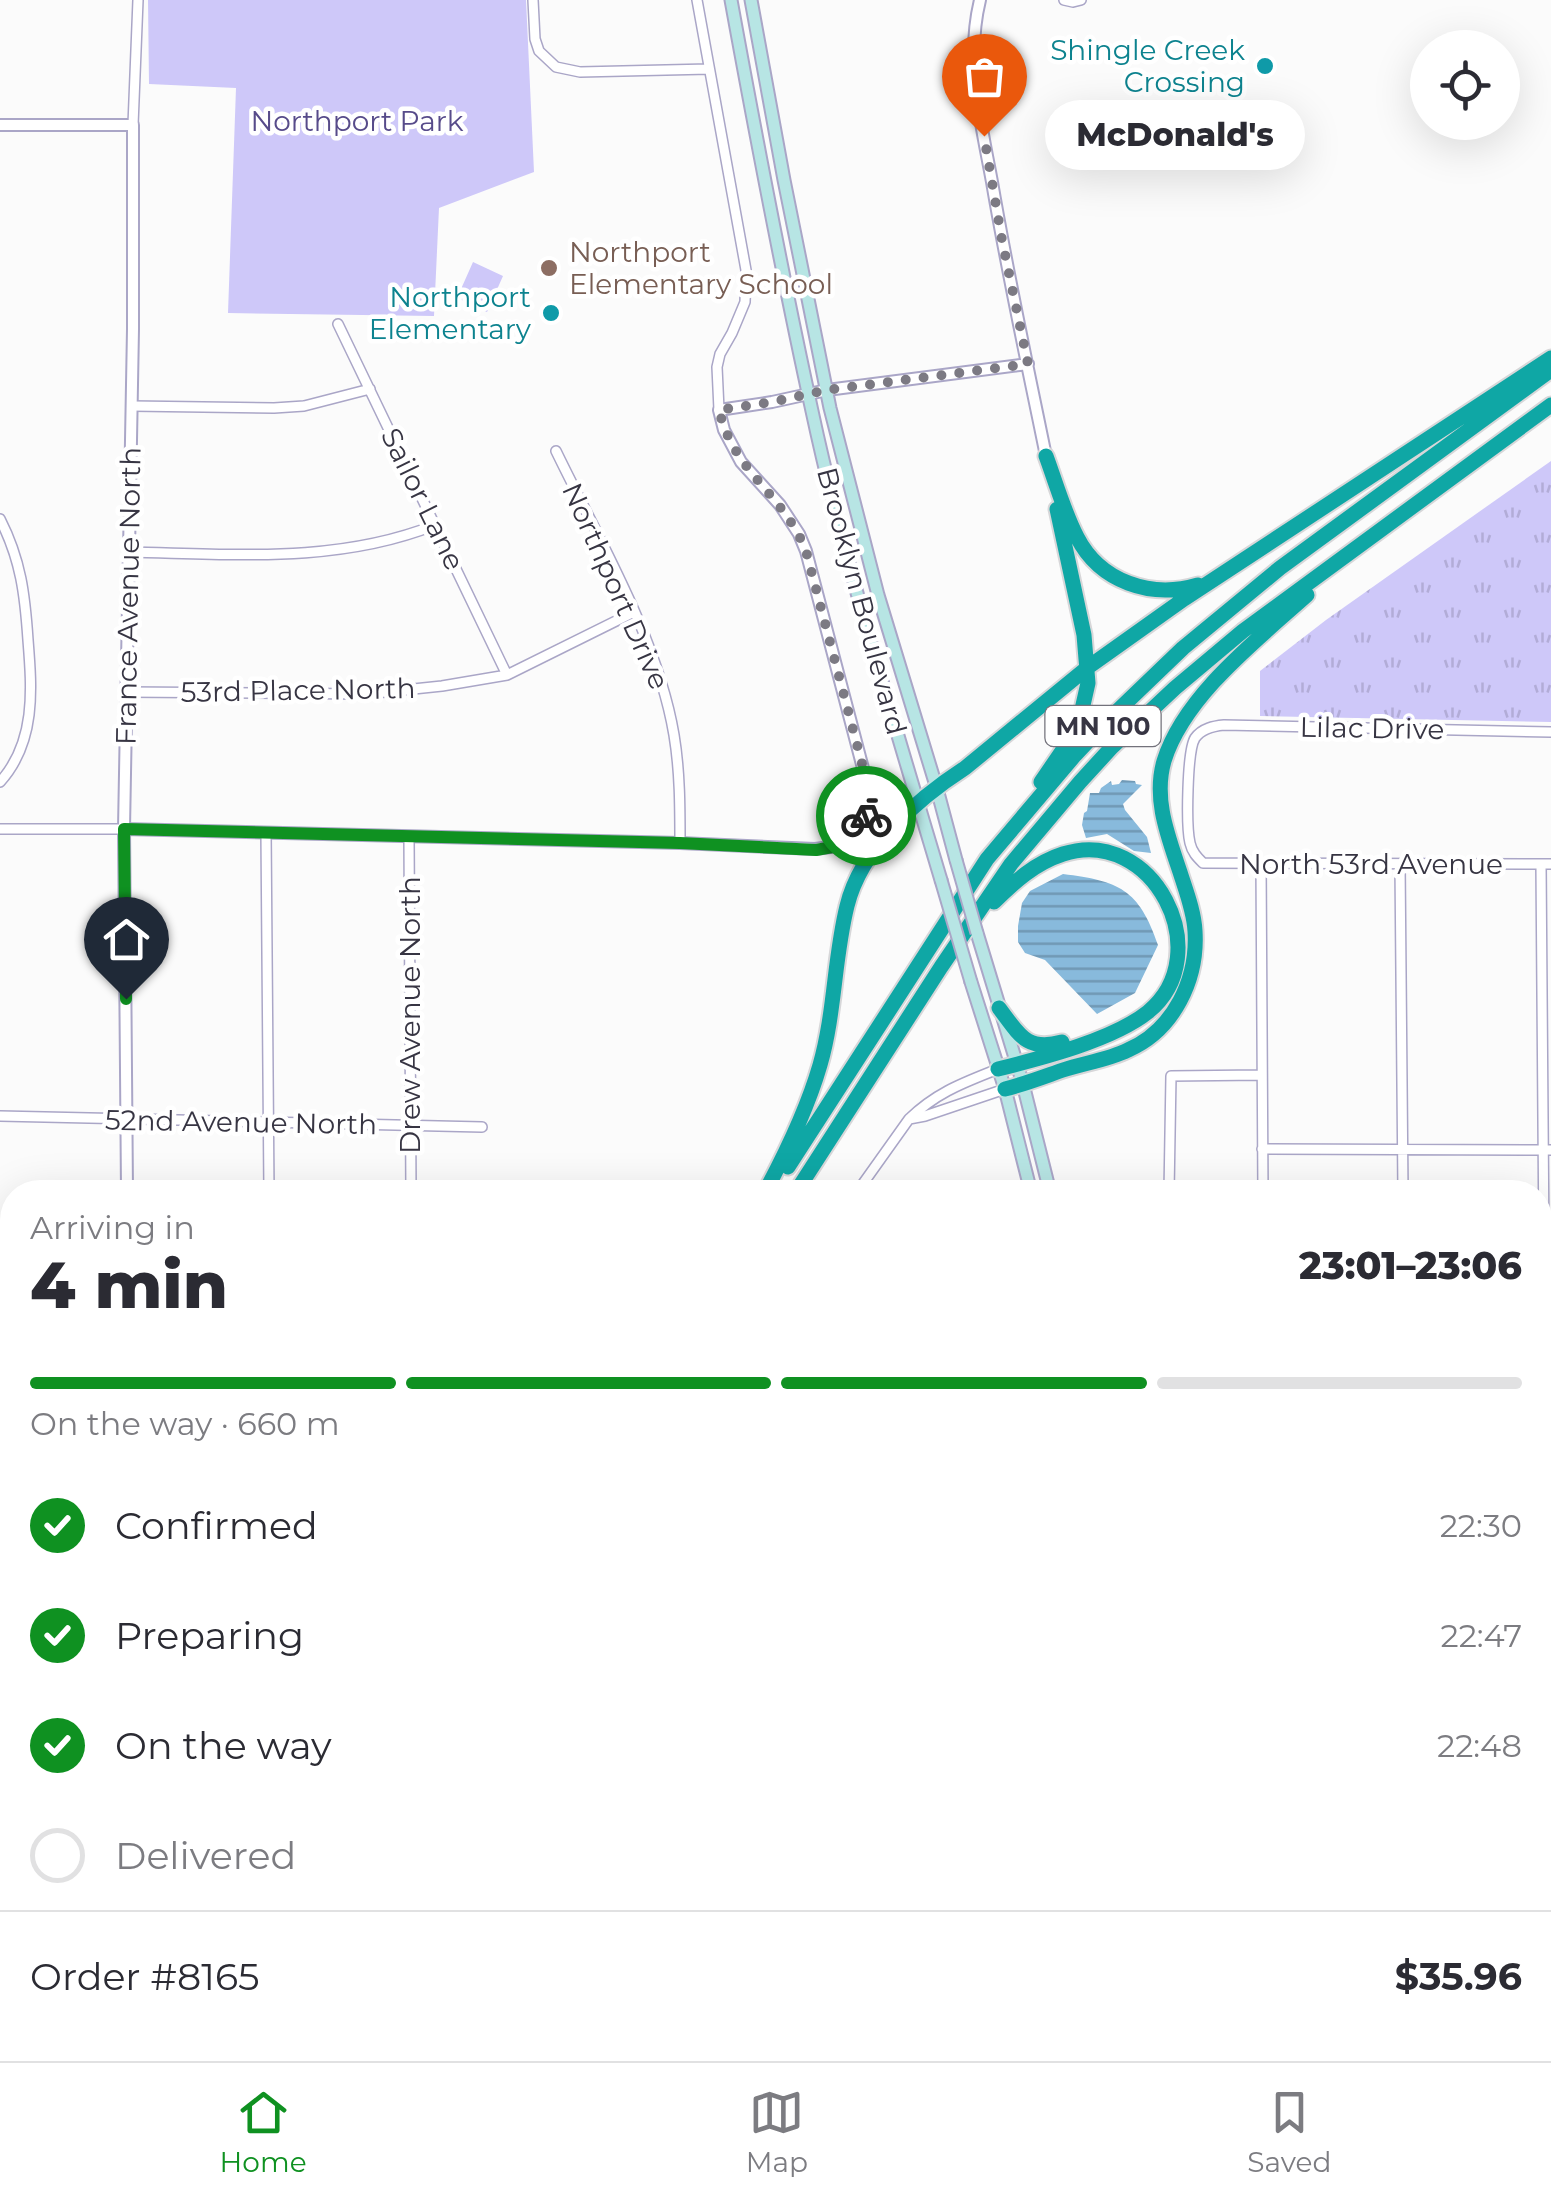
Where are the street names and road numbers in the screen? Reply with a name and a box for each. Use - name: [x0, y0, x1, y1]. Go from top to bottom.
- street label: Sailor Lane: [374, 422, 472, 576]
- street label: France Avenue North: [108, 447, 148, 745]
- street label: Brooklyn Boulevard: [810, 464, 914, 738]
- street label: Northport Drive: [555, 477, 677, 695]
- street label: 53rd Place North: [180, 671, 416, 709]
- road number: MN 100: [1046, 706, 1160, 746]
- street label: Lilac Drive: [1299, 710, 1445, 746]
- street label: North 53rd Avenue: [1239, 847, 1503, 881]
- street label: Drew Avenue North: [393, 876, 427, 1154]
- street label: 52nd Avenue North: [105, 1103, 377, 1141]

